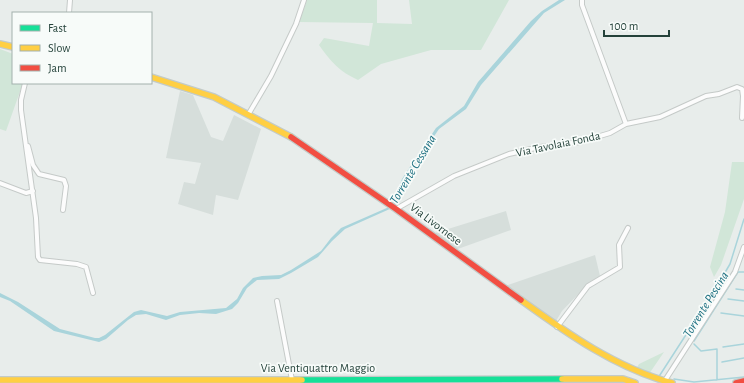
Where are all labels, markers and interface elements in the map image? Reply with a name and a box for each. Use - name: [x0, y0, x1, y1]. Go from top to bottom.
- legend: [12, 12, 152, 84]
- scale bar: [604, 12, 669, 38]
- text: 100 m: [610, 20, 638, 32]
- text: Fast: [48, 22, 67, 34]
- text: Slow: [48, 42, 70, 54]
- text: Jam: [48, 62, 67, 74]
- street label: Via Tavolaia Fonda: [515, 129, 602, 159]
- water label: Torrente Cessana: [388, 133, 439, 206]
- street label: Via Livornese: [408, 201, 464, 247]
- water label: Torrente Pescina: [681, 269, 732, 340]
- street label: Via Ventiquattro Maggio: [261, 362, 375, 374]

